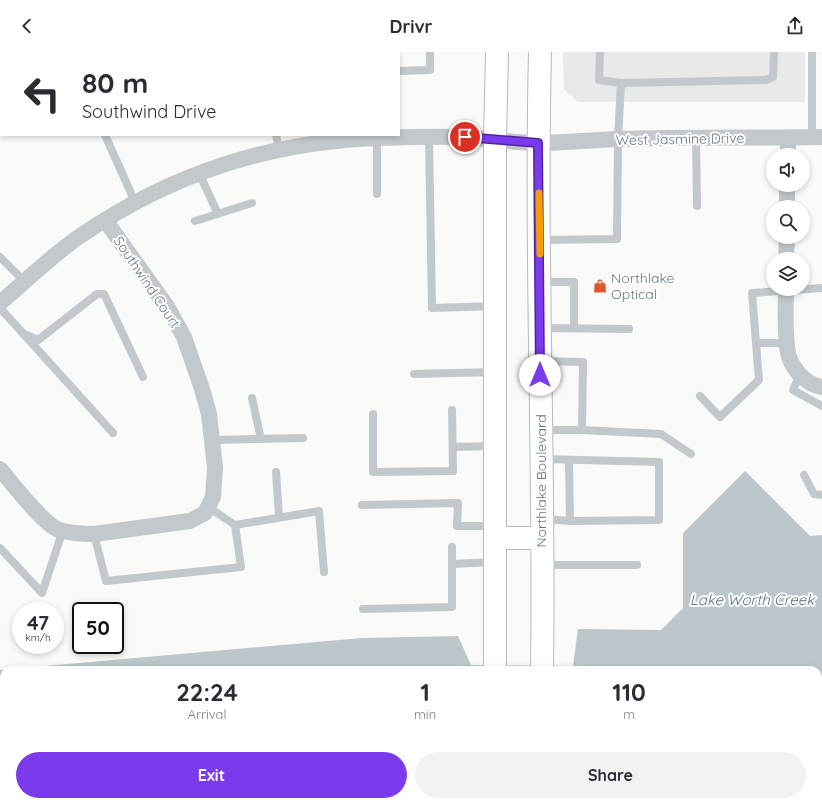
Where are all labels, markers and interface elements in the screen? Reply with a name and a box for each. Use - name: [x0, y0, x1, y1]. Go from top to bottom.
- icon: back: [16, 15, 38, 37]
- text: Drivr: [390, 15, 432, 38]
- icon: share: [784, 15, 806, 37]
- text: 80 m: [82, 65, 148, 100]
- icon: left: [16, 68, 68, 120]
- text: Southwind Drive: [82, 100, 217, 123]
- pin: [448, 120, 482, 154]
- icon: arrive: [454, 126, 476, 148]
- street label: West Jasmine Drive: [616, 129, 745, 149]
- map controls: [766, 148, 810, 296]
- button: sound: [766, 148, 810, 192]
- button: search: [766, 200, 810, 244]
- street label: Southwind Court: [110, 233, 184, 331]
- button: layers: [766, 252, 810, 296]
- place label: Northlake Optical: [611, 269, 675, 303]
- shop icon: Northlake Optical: [592, 278, 608, 294]
- position arrow: [519, 354, 561, 396]
- street label: Northlake Boulevard: [532, 414, 550, 548]
- water label: Lake Worth Creek: [690, 590, 816, 609]
- speed limit sign: 50: [72, 602, 124, 654]
- text: 47: [27, 610, 49, 635]
- text: km/h: [25, 631, 51, 644]
- text: 22:24: [176, 677, 238, 707]
- text: 1: [420, 677, 430, 707]
- text: 110: [612, 677, 646, 707]
- text: Arrival: [188, 706, 226, 722]
- text: min: [414, 706, 436, 722]
- text: m: [623, 706, 635, 722]
- button: Exit: [16, 752, 407, 798]
- button: Share: [415, 752, 806, 798]

